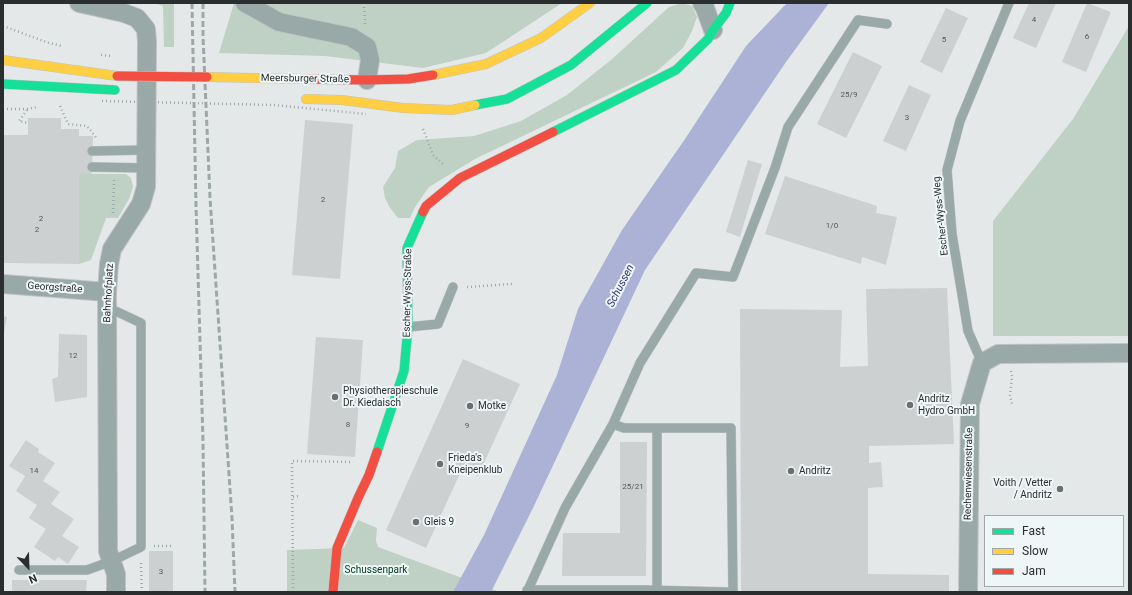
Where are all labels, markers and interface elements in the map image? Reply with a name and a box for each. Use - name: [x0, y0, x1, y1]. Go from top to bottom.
- house number: 4: [1032, 15, 1036, 25]
- house number: 6: [1085, 32, 1089, 42]
- house number: 5: [942, 35, 946, 45]
- street label: Meersburger Straße: [261, 72, 349, 86]
- house number: 25/9: [841, 90, 857, 100]
- house number: 3: [905, 113, 909, 123]
- street label: Escher-Wyss-Weg: [931, 176, 951, 256]
- house number: 2: [321, 195, 325, 205]
- house number: 2: [39, 214, 43, 224]
- house number: 1/0: [826, 221, 838, 231]
- house number: 2: [35, 225, 39, 235]
- street label: Escher-Wyss-Straße: [401, 248, 415, 338]
- water label: Schussen: [605, 262, 637, 310]
- street label: Bahnhofplatz: [101, 263, 117, 323]
- street label: Georgstraße: [27, 280, 83, 296]
- house number: 12: [69, 351, 77, 361]
- place label: Physiotherapieschule Dr. Kiedaisch: [343, 385, 438, 408]
- marker: Physiotherapieschule Dr. Kiedaisch: [330, 392, 340, 402]
- place label: Andritz Hydro GmbH: [918, 393, 975, 416]
- place label: Motke: [478, 400, 506, 412]
- marker: Andritz Hydro GmbH: [905, 400, 915, 410]
- marker: Motke: [465, 401, 475, 411]
- house number: 8: [346, 420, 350, 430]
- house number: 9: [465, 421, 469, 431]
- street label: Rechenwiesenstraße: [962, 428, 976, 520]
- place label: Frieda's Kneipenklub: [448, 452, 502, 476]
- marker: Frieda's Kneipenklub: [435, 459, 445, 469]
- place label: Andritz: [799, 465, 831, 477]
- house number: 14: [30, 466, 38, 476]
- marker: Andritz: [786, 466, 796, 476]
- place label: Voith / Vetter / Andritz: [993, 477, 1052, 500]
- house number: 25/21: [622, 482, 644, 492]
- marker: Voith / Vetter / Andritz: [1055, 484, 1065, 494]
- legend: [984, 515, 1124, 587]
- place label: Gleis 9: [424, 516, 454, 528]
- marker: Gleis 9: [411, 517, 421, 527]
- text: Fast: [1022, 524, 1045, 538]
- text: Slow: [1022, 544, 1048, 558]
- north arrow: [8, 547, 48, 587]
- park label: Schussenpark: [345, 564, 407, 576]
- text: Jam: [1022, 564, 1046, 578]
- house number: 3: [159, 567, 163, 577]
- text: N: [27, 571, 39, 586]

